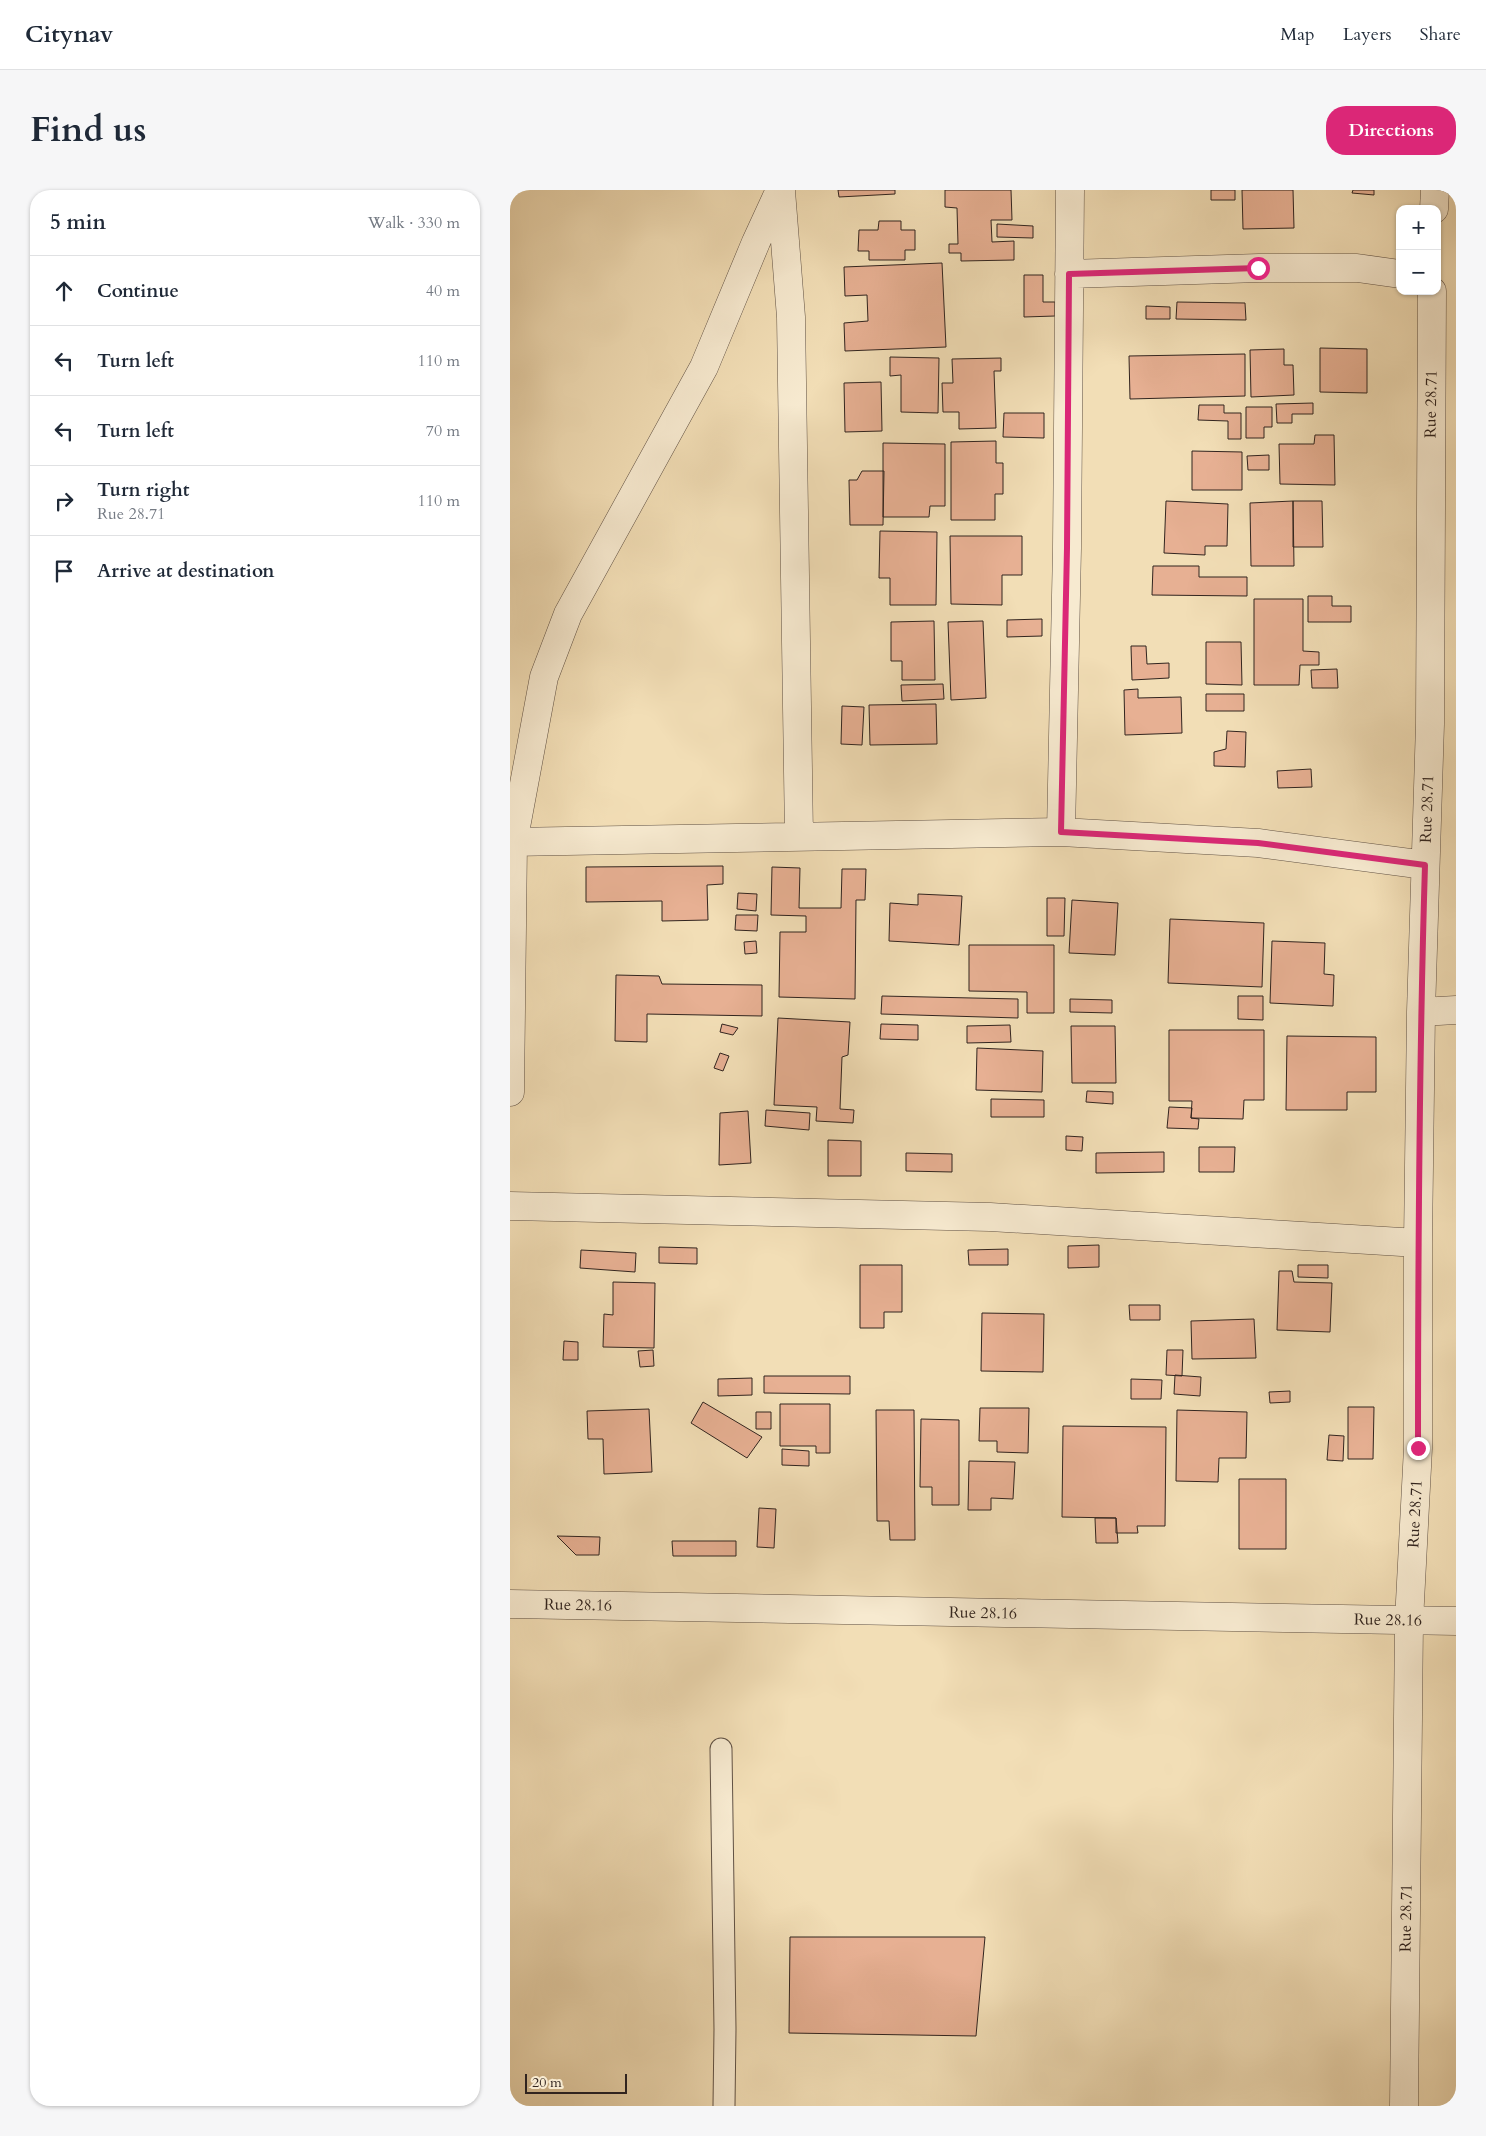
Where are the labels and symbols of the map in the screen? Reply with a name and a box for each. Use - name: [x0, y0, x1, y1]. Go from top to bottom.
- route start: [1247, 257, 1270, 280]
- street label: Rue 28.71: [1419, 370, 1443, 438]
- street label: Rue 28.71: [1415, 774, 1439, 844]
- route end: [1407, 1437, 1430, 1460]
- street label: Rue 28.71: [1402, 1479, 1428, 1549]
- street label: Rue 28.16: [544, 1593, 612, 1617]
- street label: Rue 28.16: [949, 1601, 1017, 1625]
- street label: Rue 28.16: [1354, 1608, 1422, 1632]
- street label: Rue 28.71: [1394, 1884, 1418, 1952]
- scale bar: [525, 2071, 628, 2094]

